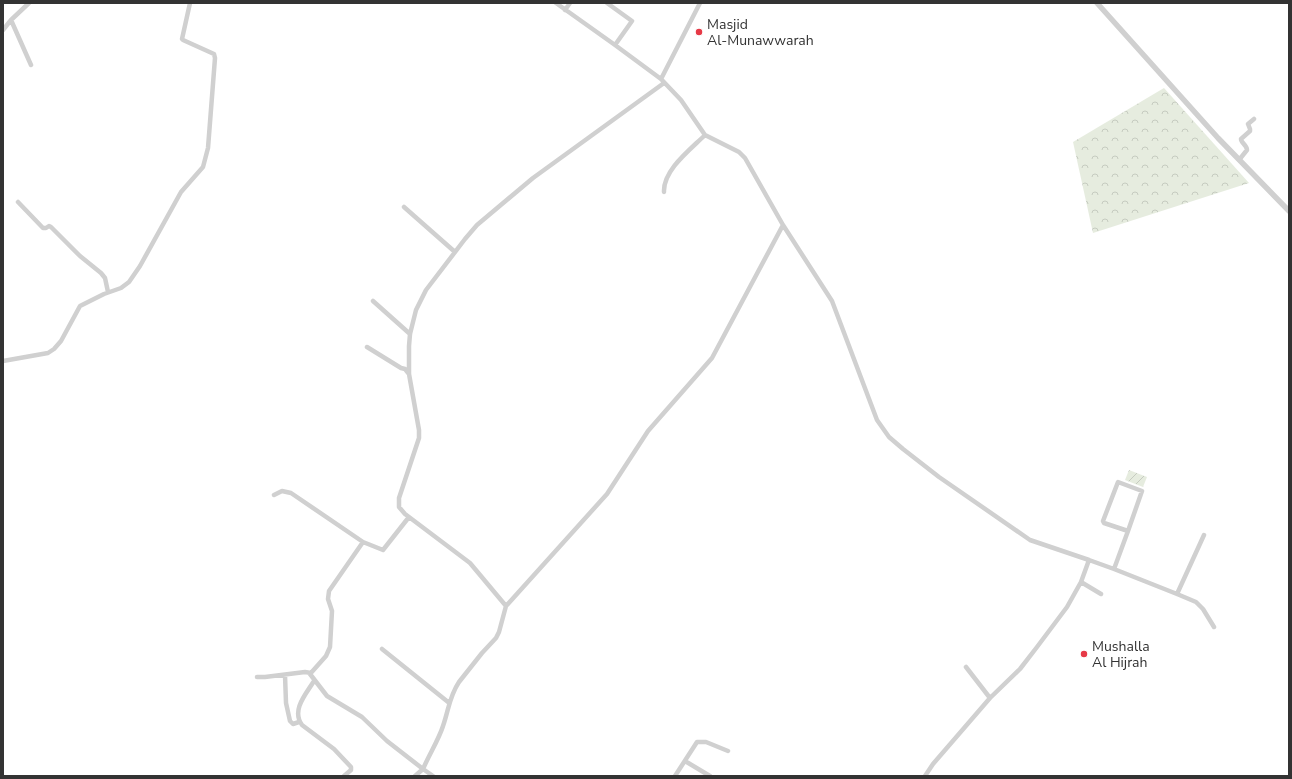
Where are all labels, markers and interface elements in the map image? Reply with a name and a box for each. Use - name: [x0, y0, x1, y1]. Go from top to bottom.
- place label: Masjid Al-Munawwarah: [707, 15, 814, 50]
- marker: Masjid Al-Munawwarah: [694, 27, 704, 37]
- place label: Mushalla Al Hijrah: [1092, 637, 1150, 672]
- marker: Mushalla Al Hijrah: [1079, 649, 1089, 659]

